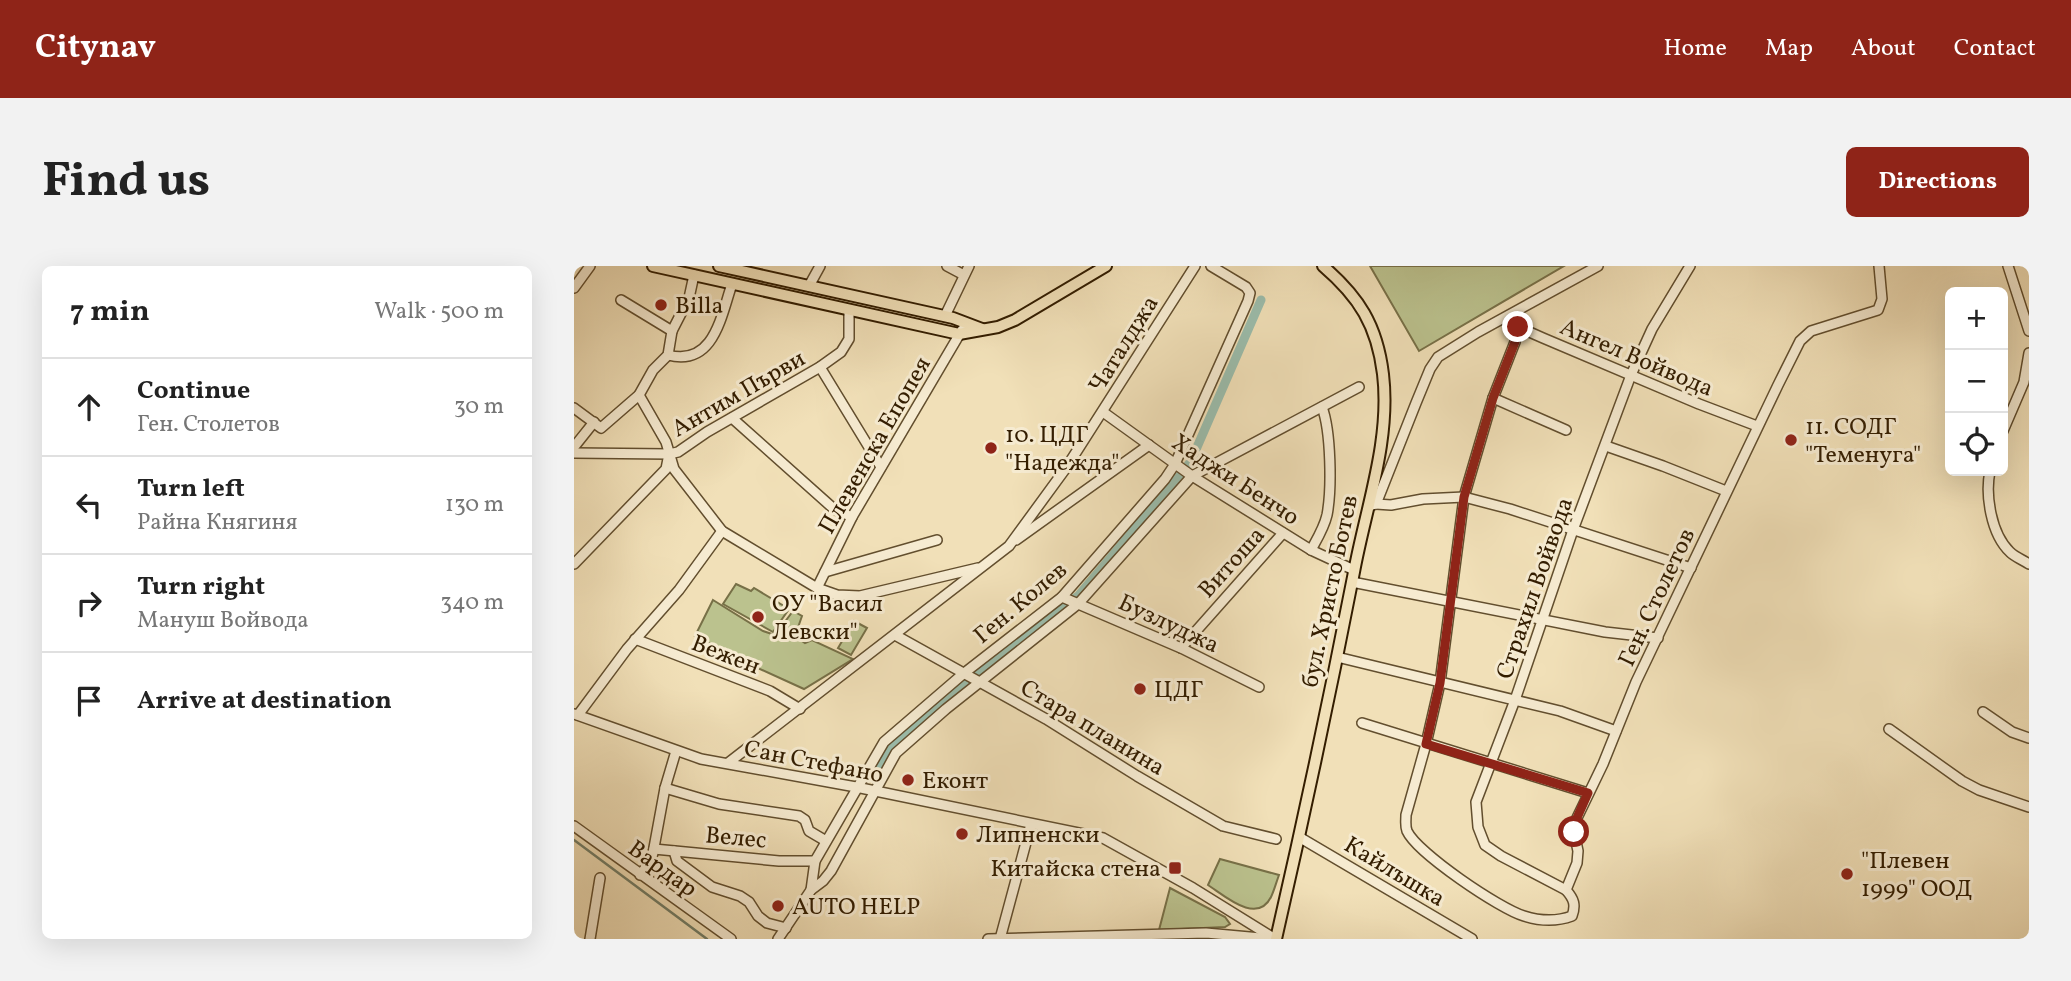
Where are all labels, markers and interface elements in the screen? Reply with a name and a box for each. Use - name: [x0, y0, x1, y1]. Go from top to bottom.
- text: Citynav: [35, 26, 156, 72]
- text: Home: [1663, 32, 1727, 66]
- text: Map: [1765, 32, 1813, 66]
- text: About: [1851, 32, 1916, 66]
- text: Contact: [1954, 32, 2036, 66]
- button: Directions: [1846, 147, 2029, 217]
- text: Find us: [42, 148, 210, 217]
- map controls: [1945, 287, 2008, 476]
- button: +: [1945, 287, 2008, 350]
- place label: Billa: [675, 290, 723, 324]
- street label: Чаталджа: [1081, 290, 1168, 400]
- text: 7 min: [70, 291, 150, 333]
- text: Walk · 500 m: [374, 296, 504, 328]
- marker: Billa: [653, 297, 669, 313]
- route end: [1502, 311, 1533, 342]
- street label: Ангел Войвода: [1554, 311, 1718, 407]
- street label: Антим Първи: [666, 343, 812, 447]
- button: −: [1945, 350, 2008, 413]
- street label: Плевенска Епопея: [811, 351, 940, 541]
- text: Continue: [137, 373, 250, 409]
- icon: ahead: [70, 388, 108, 426]
- text: 30 m: [454, 391, 504, 423]
- text: Ген. Столетов: [137, 409, 280, 441]
- place label: 11. СОДГ "Теменуга": [1805, 411, 1921, 473]
- button: locate: [1945, 413, 2008, 476]
- place label: 10. ЦДГ "Надежда": [1005, 419, 1119, 481]
- street label: Хаджи Бенчо: [1164, 427, 1306, 535]
- marker: 11. СОДГ "Теменуга": [1783, 432, 1799, 448]
- marker: 10. ЦДГ "Надежда": [983, 440, 999, 456]
- text: Turn left: [137, 471, 245, 507]
- icon: left: [70, 486, 108, 524]
- text: 130 m: [445, 489, 504, 521]
- street label: бул. Христо Ботев: [1294, 492, 1368, 691]
- street label: Страхил Войвода: [1489, 493, 1583, 684]
- text: Райна Княгиня: [137, 507, 298, 539]
- street label: Витоша: [1191, 520, 1274, 607]
- street label: Ген. Столетов: [1611, 523, 1705, 673]
- street label: Ген. Колев: [967, 554, 1075, 653]
- text: Turn right: [137, 569, 265, 605]
- icon: right: [70, 584, 108, 622]
- text: 340 m: [440, 587, 504, 619]
- street label: Бузлуджа: [1112, 587, 1224, 663]
- place label: ОУ "Васил Левски": [772, 588, 883, 650]
- text: Мануш Войвода: [137, 605, 309, 637]
- marker: ОУ "Васил Левски": [750, 609, 766, 625]
- street label: Вежен: [686, 627, 765, 684]
- street label: Стара планина: [1013, 672, 1171, 785]
- place label: ЦДГ: [1154, 674, 1204, 708]
- marker: ЦДГ: [1132, 681, 1148, 697]
- icon: arrive: [70, 682, 108, 720]
- text: Arrive at destination: [137, 683, 392, 719]
- street label: Сан Стефано: [741, 733, 886, 793]
- place label: Еконт: [922, 765, 988, 799]
- marker: Еконт: [900, 772, 916, 788]
- route start: [1558, 816, 1589, 847]
- street label: Велес: [704, 819, 768, 859]
- place label: Липненски: [976, 819, 1100, 853]
- marker: Липненски: [954, 826, 970, 842]
- street label: Кайлъшка: [1337, 829, 1451, 916]
- street label: Вардар: [620, 833, 704, 906]
- place label: "Плевен 1999" ООД: [1861, 845, 1973, 907]
- place label: Китайска стена: [991, 853, 1161, 887]
- marker: Китайска стена: [1167, 860, 1183, 876]
- marker: "Плевен 1999" ООД: [1839, 866, 1855, 882]
- place label: AUTO HELP: [792, 891, 920, 925]
- marker: AUTO HELP: [770, 898, 786, 914]

